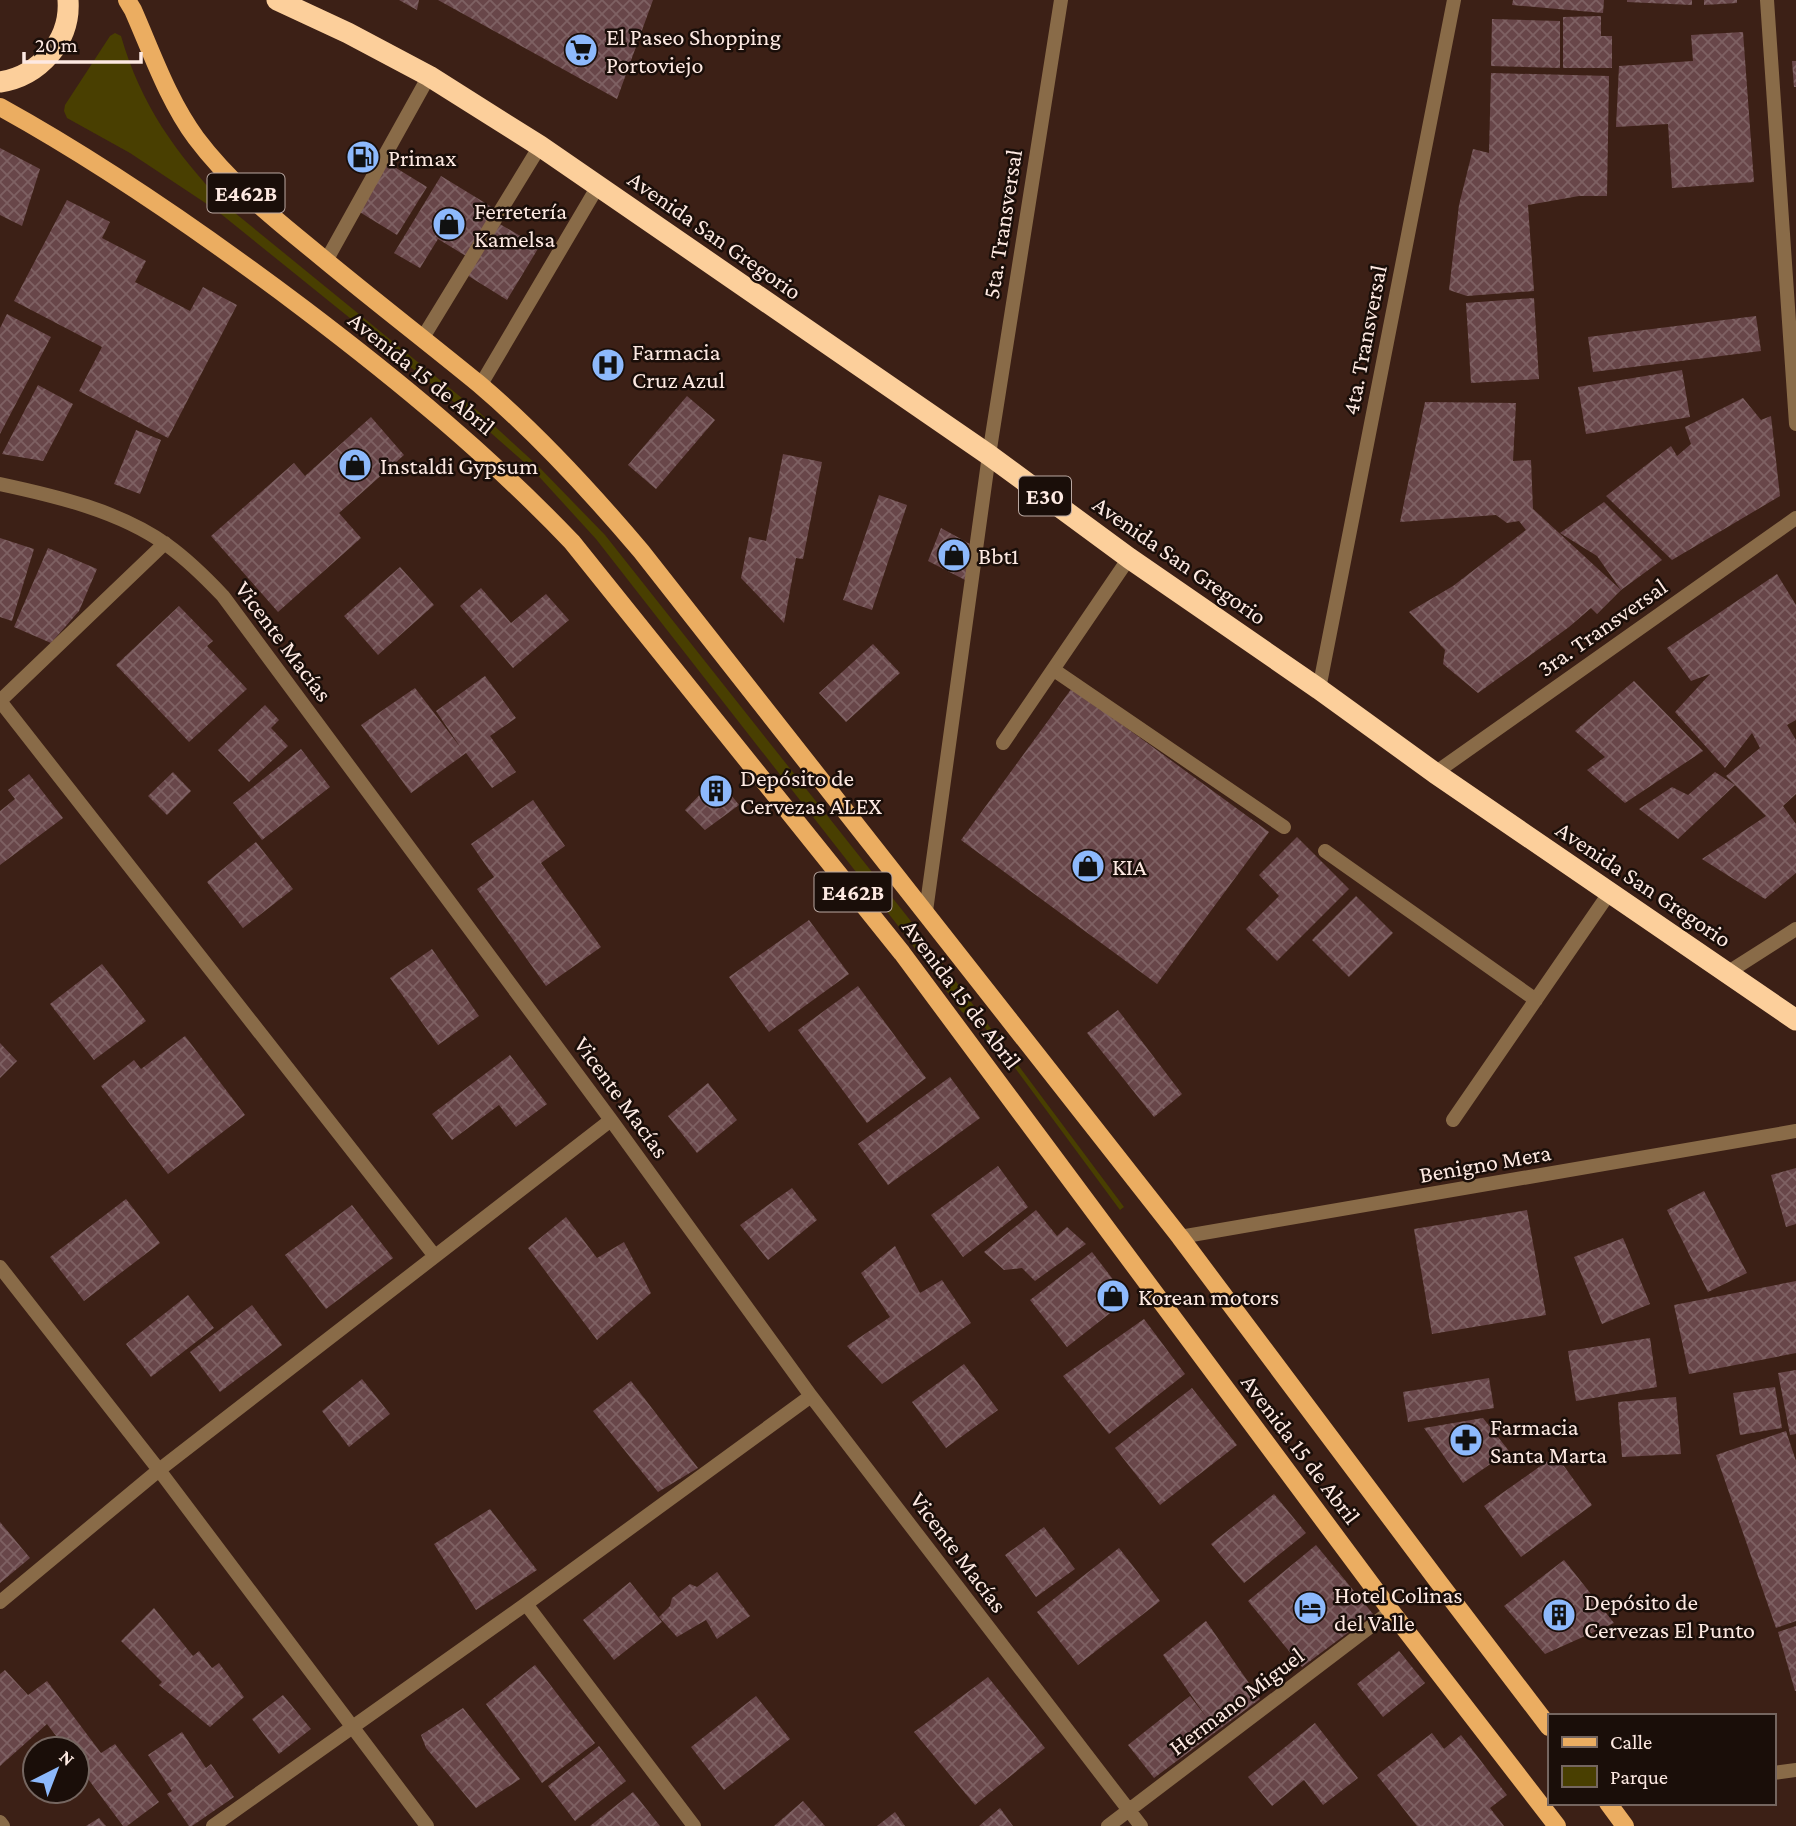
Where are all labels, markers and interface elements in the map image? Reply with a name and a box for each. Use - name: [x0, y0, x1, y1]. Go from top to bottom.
- scale bar: [24, 21, 142, 65]
- place label: El Paseo Shopping Portoviejo: [606, 23, 781, 78]
- supermarket icon: El Paseo Shopping Portoviejo: [562, 31, 600, 69]
- text: 20 m: [35, 33, 78, 57]
- fuel station icon: Primax: [344, 138, 382, 176]
- place label: Primax: [388, 144, 457, 171]
- street label: 5ta. Transversal: [977, 147, 1027, 301]
- street label: Avenida San Gregorio: [623, 165, 807, 305]
- road number: E462B: [208, 174, 284, 212]
- place label: Ferretería Kamelsa: [474, 197, 567, 252]
- shop icon: Ferretería Kamelsa: [430, 205, 468, 243]
- street label: 4ta. Transversal: [1336, 263, 1392, 417]
- street label: Avenida 15 de Abril: [343, 306, 501, 440]
- place label: Farmacia Cruz Azul: [632, 338, 725, 393]
- hospital icon: Farmacia Cruz Azul: [589, 346, 627, 384]
- shop icon: Instaldi Gypsum: [336, 446, 374, 484]
- place label: Instaldi Gypsum: [380, 452, 538, 479]
- road number: E30: [1019, 476, 1071, 516]
- street label: Avenida San Gregorio: [1088, 490, 1272, 630]
- shop icon: Bbt1: [935, 536, 973, 574]
- place label: Bbt1: [978, 542, 1019, 569]
- street label: 3ra. Transversal: [1532, 572, 1672, 682]
- street label: Vicente Macías: [230, 576, 338, 706]
- place label: Depósito de Cervezas ALEX: [740, 764, 882, 819]
- building icon: Depósito de Cervezas ALEX: [697, 772, 735, 810]
- street label: Avenida San Gregorio: [1551, 815, 1737, 953]
- shop icon: KIA: [1069, 847, 1107, 885]
- place label: KIA: [1112, 853, 1147, 880]
- road number: E462B: [814, 872, 892, 912]
- street label: Avenida 15 de Abril: [897, 914, 1027, 1074]
- street label: Vicente Macías: [569, 1031, 675, 1163]
- street label: Benigno Mera: [1417, 1138, 1553, 1188]
- shop icon: Korean motors: [1094, 1277, 1132, 1315]
- place label: Korean motors: [1138, 1283, 1279, 1310]
- street label: Avenida 15 de Abril: [1236, 1369, 1366, 1529]
- place label: Farmacia Santa Marta: [1490, 1413, 1607, 1468]
- pharmacy icon: Farmacia Santa Marta: [1447, 1421, 1485, 1459]
- street label: Vicente Macías: [905, 1487, 1013, 1617]
- place label: Hotel Colinas del Valle: [1334, 1581, 1463, 1636]
- place label: Depósito de Cervezas El Punto: [1584, 1588, 1755, 1643]
- hotel icon: Hotel Colinas del Valle: [1291, 1589, 1329, 1627]
- building icon: Depósito de Cervezas El Punto: [1540, 1596, 1578, 1634]
- street label: Hermano Miguel: [1163, 1641, 1309, 1761]
- legend: [1548, 1714, 1775, 1805]
- text: Calle: [1610, 1730, 1652, 1754]
- north arrow: [21, 1735, 91, 1805]
- text: N: [55, 1746, 79, 1770]
- text: Parque: [1610, 1765, 1668, 1789]

